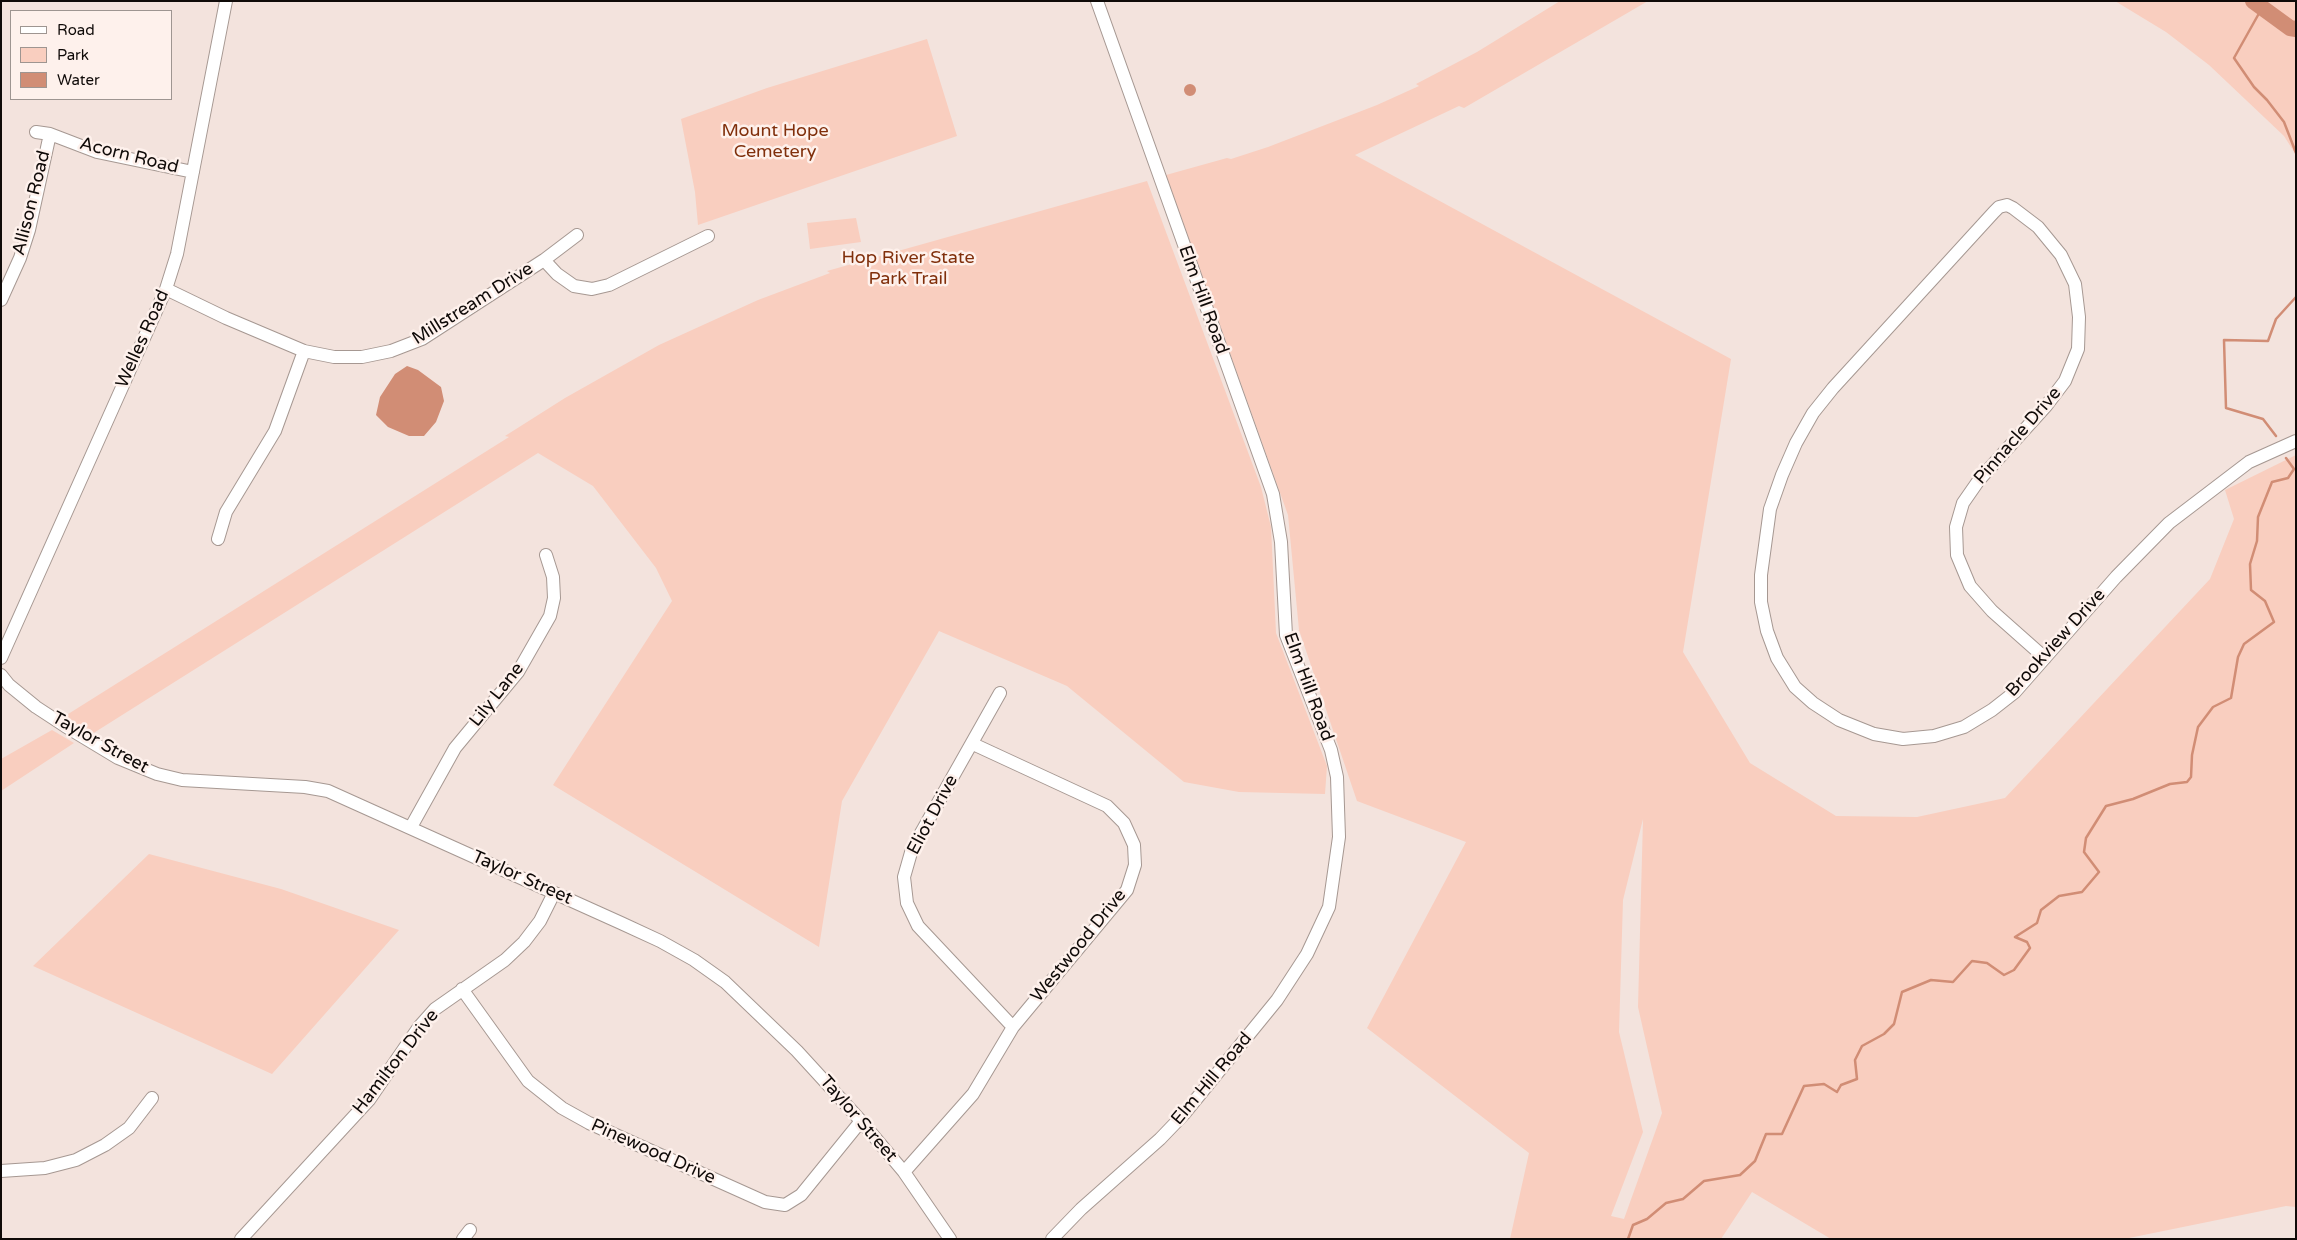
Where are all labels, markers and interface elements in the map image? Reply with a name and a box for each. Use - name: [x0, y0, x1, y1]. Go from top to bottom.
- legend: [10, 10, 172, 100]
- text: Road: [57, 21, 95, 39]
- text: Park: [57, 46, 89, 64]
- text: Water: [57, 71, 100, 89]
- park label: Mount Hope Cemetery: [721, 120, 829, 162]
- street label: Acorn Road: [77, 133, 181, 179]
- street label: Allison Road: [9, 148, 55, 258]
- street label: Elm Hill Road: [1173, 243, 1233, 357]
- park label: Hop River State Park Trail: [841, 247, 975, 290]
- street label: Millstream Drive: [409, 258, 537, 350]
- street label: Welles Road: [112, 287, 174, 391]
- street label: Pinnacle Drive: [1970, 383, 2066, 489]
- street label: Brookview Drive: [2002, 584, 2110, 702]
- street label: Elm Hill Road: [1278, 630, 1338, 744]
- street label: Lily Lane: [465, 659, 529, 731]
- street label: Taylor Street: [48, 707, 152, 779]
- street label: Eliot Drive: [903, 771, 963, 859]
- street label: Taylor Street: [468, 846, 576, 910]
- street label: Westwood Drive: [1027, 885, 1131, 1007]
- street label: Hamilton Drive: [348, 1005, 444, 1119]
- street label: Elm Hill Road: [1167, 1028, 1257, 1130]
- street label: Taylor Street: [815, 1071, 901, 1167]
- street label: Pinewood Drive: [587, 1115, 719, 1189]

